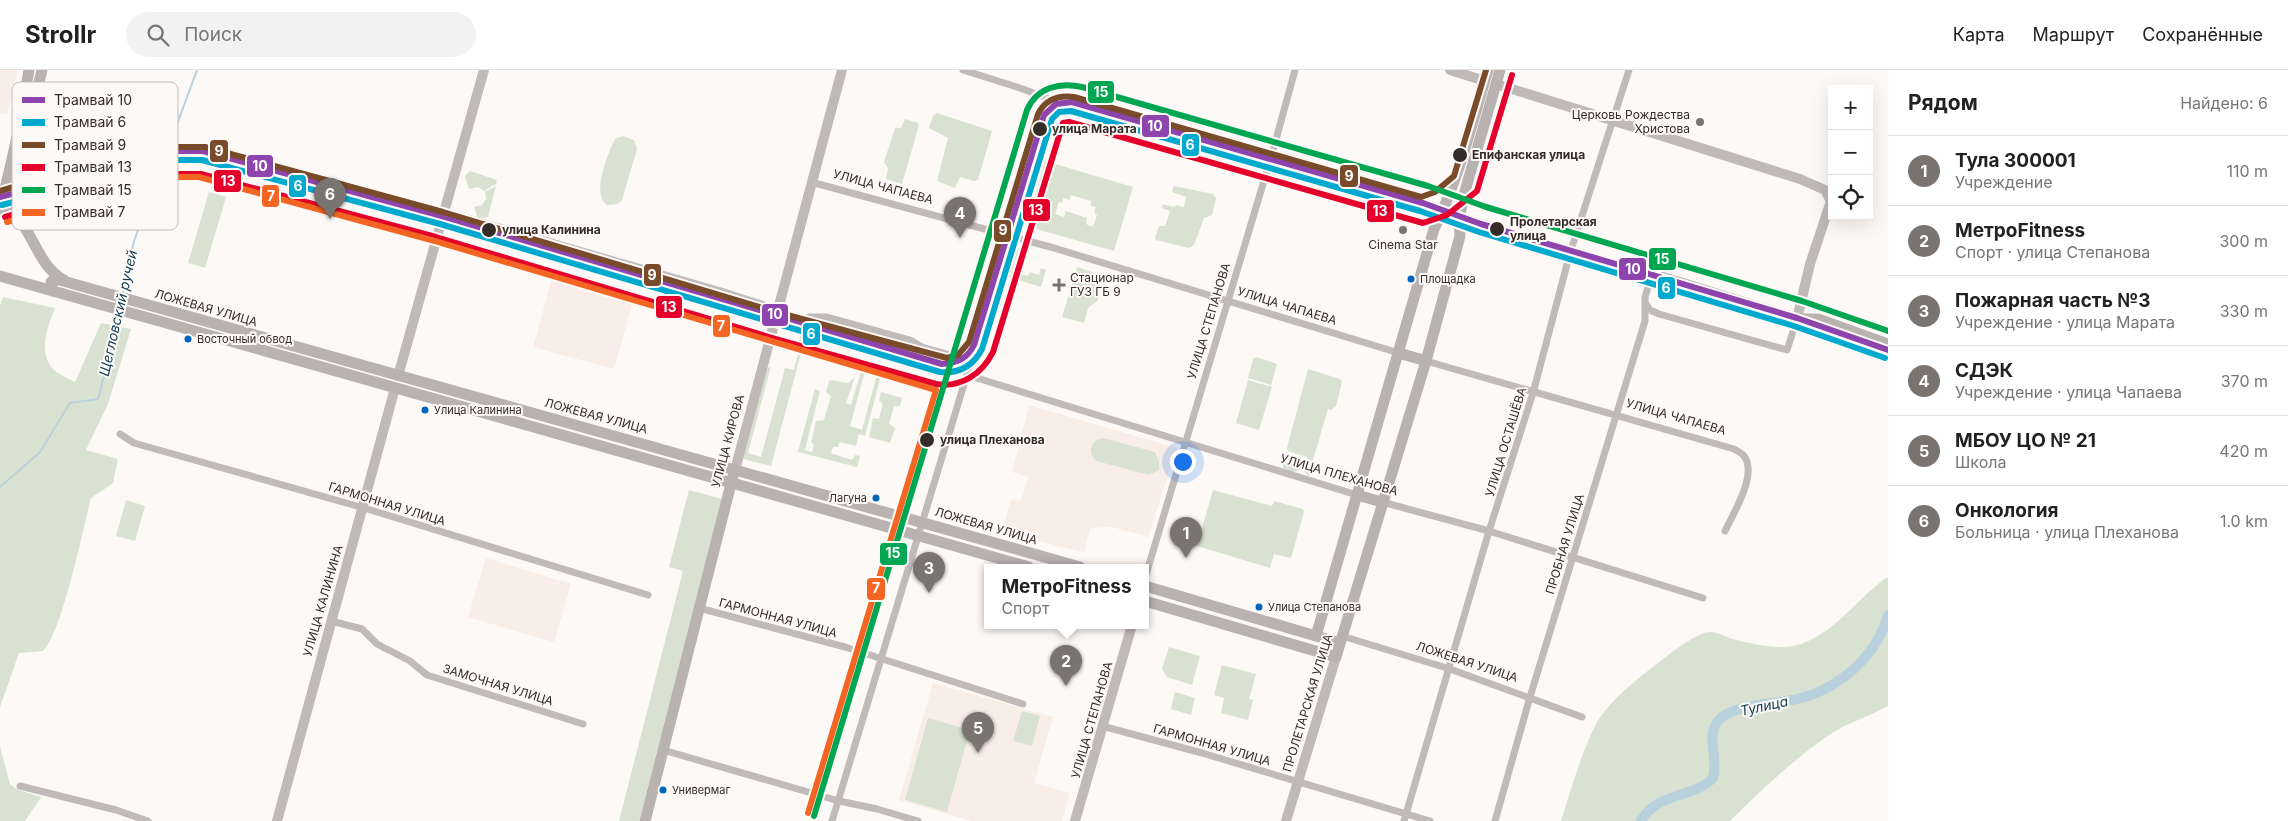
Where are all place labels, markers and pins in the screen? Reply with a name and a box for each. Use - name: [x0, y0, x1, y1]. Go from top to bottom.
- place label: Церковь Рождества Христова: [1572, 107, 1690, 136]
- marker: Церковь Рождества Христова: [1694, 116, 1706, 128]
- marker: улица Марата: [1031, 120, 1049, 138]
- place label: улица Марата: [1052, 121, 1137, 136]
- marker: Епифанская улица: [1451, 146, 1469, 164]
- place label: Епифанская улица: [1472, 147, 1585, 162]
- pin: 6: [314, 178, 346, 219]
- pin: 4: [944, 197, 976, 238]
- place label: Пролетарская улица: [1510, 214, 1597, 243]
- marker: Пролетарская улица: [1488, 220, 1506, 238]
- marker: улица Калинина: [480, 221, 498, 239]
- place label: улица Калинина: [502, 222, 601, 237]
- marker: Cinema Star: [1397, 224, 1409, 236]
- place label: Cinema Star: [1368, 237, 1438, 252]
- place label: Стационар ГУЗ ГБ 9: [1070, 270, 1134, 299]
- place label: Площадка: [1420, 272, 1476, 286]
- marker: Площадка: [1406, 274, 1416, 284]
- marker: Стационар ГУЗ ГБ 9: [1052, 278, 1066, 292]
- place label: Восточный обвод: [197, 332, 292, 346]
- marker: Восточный обвод: [183, 334, 193, 344]
- place label: Улица Калинина: [434, 403, 522, 417]
- marker: Улица Калинина: [420, 405, 430, 415]
- marker: улица Плеханова: [918, 431, 936, 449]
- place label: улица Плеханова: [940, 432, 1045, 447]
- place label: Лагуна: [829, 491, 867, 505]
- marker: Лагуна: [871, 493, 881, 503]
- pin: 1: [1170, 517, 1202, 558]
- pin: 3: [913, 552, 945, 593]
- place label: Улица Степанова: [1268, 600, 1361, 614]
- marker: Улица Степанова: [1254, 602, 1264, 612]
- pin: 2: [1050, 645, 1082, 686]
- pin: 5: [962, 712, 994, 753]
- place label: Универмаг: [672, 783, 730, 797]
- marker: Универмаг: [658, 785, 668, 795]

